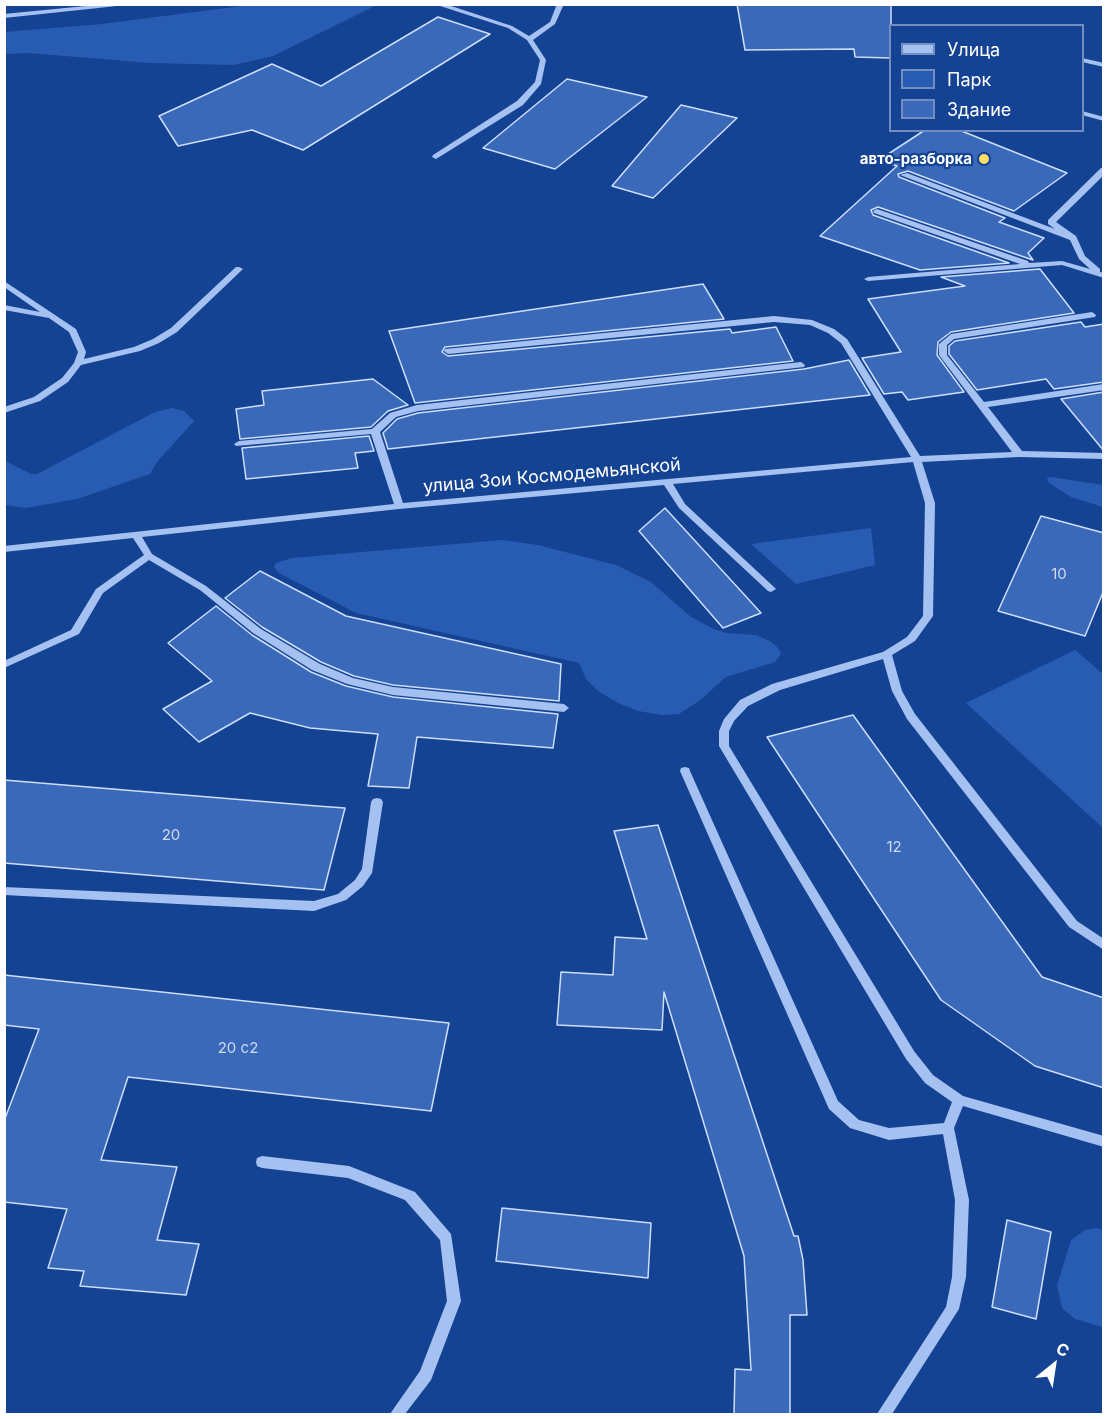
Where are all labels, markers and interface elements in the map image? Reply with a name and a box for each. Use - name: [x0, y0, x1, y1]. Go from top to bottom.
- legend: [889, 24, 1084, 132]
- text: Улица: [947, 39, 1000, 60]
- text: Парк: [947, 69, 991, 90]
- text: Здание: [947, 99, 1011, 120]
- place label: авто-разборка: [860, 150, 972, 168]
- marker: авто-разборка: [977, 152, 991, 166]
- street label: улица Зои Космодемьянской: [422, 454, 682, 498]
- house number: 10: [1051, 565, 1067, 583]
- house number: 20: [162, 826, 180, 844]
- house number: 12: [886, 838, 902, 856]
- house number: 20 с2: [218, 1039, 258, 1057]
- north arrow: [1024, 1335, 1084, 1395]
- text: С: [1053, 1338, 1073, 1361]

